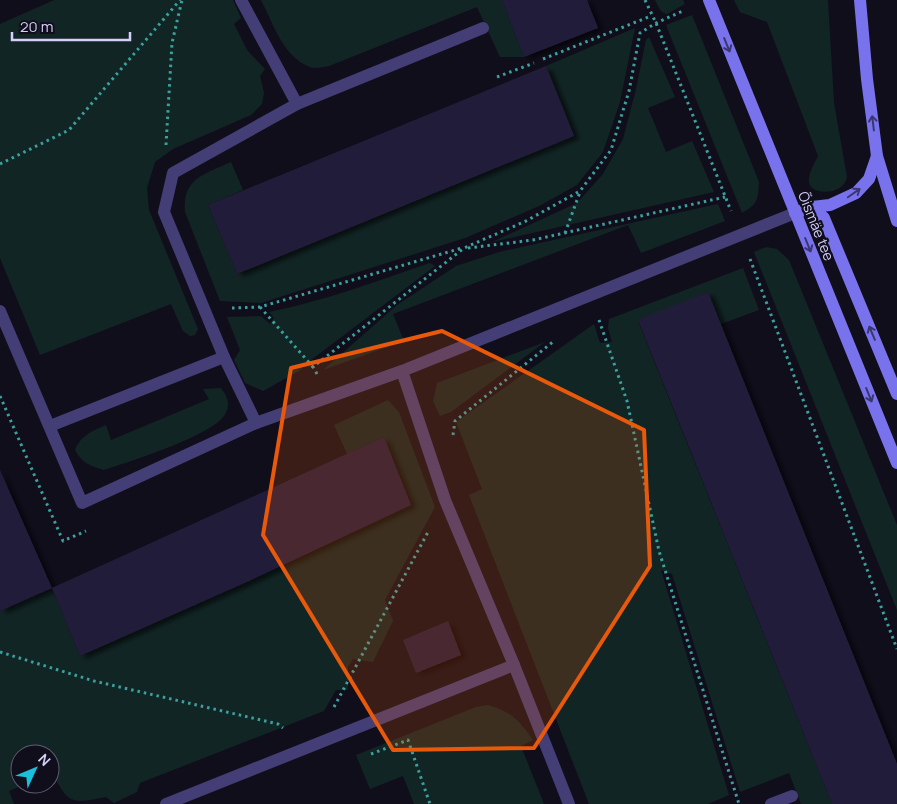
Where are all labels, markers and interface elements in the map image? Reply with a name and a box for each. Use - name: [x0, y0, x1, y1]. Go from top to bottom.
- scale bar: [12, 10, 130, 42]
- text: 20 m: [20, 16, 53, 37]
- one-way arrow: [723, 37, 733, 52]
- one-way arrow: [868, 115, 878, 131]
- street label: Õismäe tee: [794, 188, 839, 263]
- one-way arrow: [847, 188, 861, 198]
- one-way arrow: [803, 237, 813, 252]
- one-way arrow: [866, 326, 876, 341]
- one-way arrow: [865, 387, 874, 402]
- north arrow: [10, 744, 60, 794]
- text: N: [34, 749, 55, 770]

